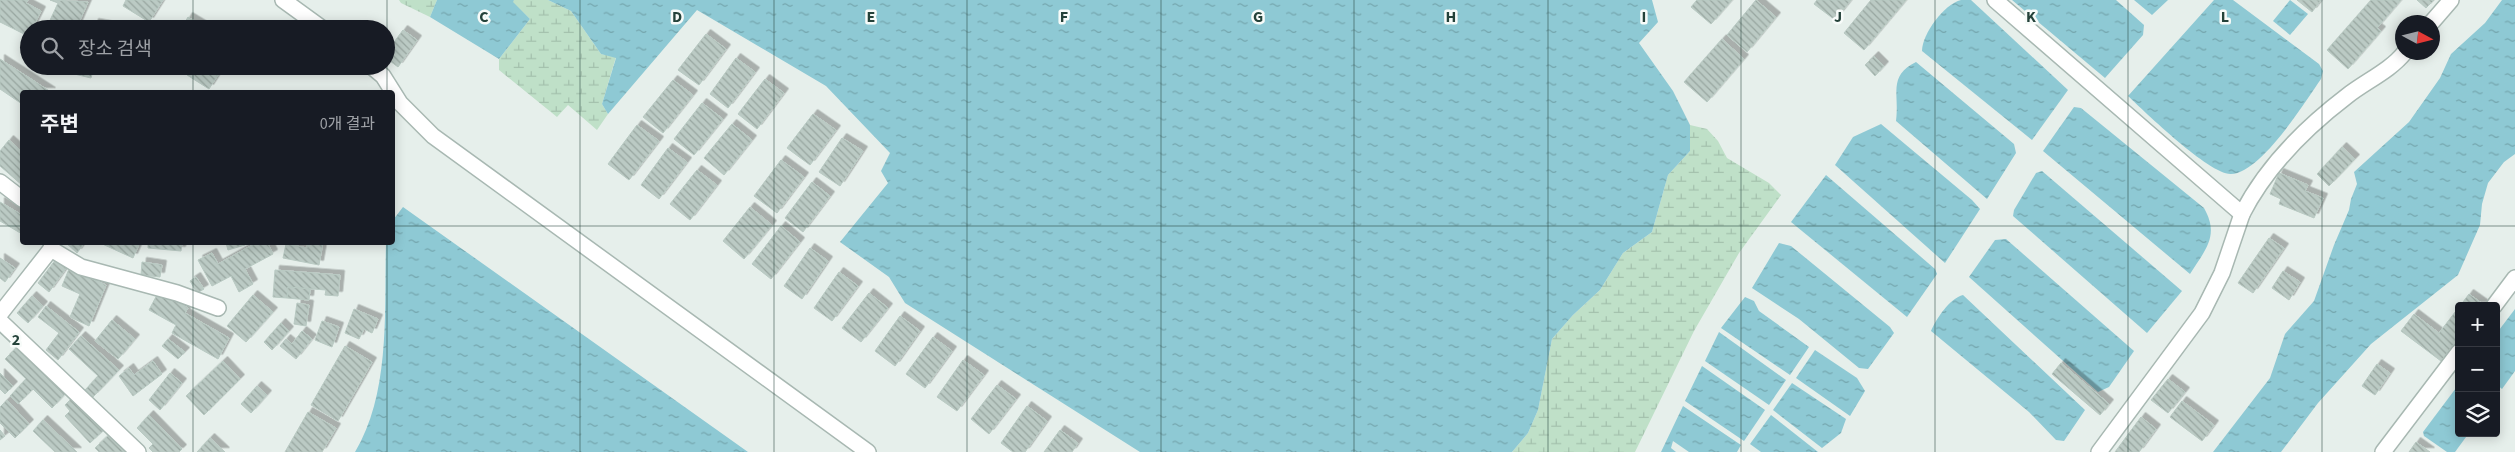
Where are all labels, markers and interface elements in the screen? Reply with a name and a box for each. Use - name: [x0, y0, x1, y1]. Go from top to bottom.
- text: C: [479, 6, 489, 28]
- text: D: [672, 6, 682, 28]
- text: E: [867, 6, 875, 28]
- text: F: [1060, 6, 1068, 28]
- text: G: [1253, 6, 1263, 28]
- text: H: [1446, 6, 1456, 28]
- text: I: [1642, 6, 1646, 28]
- text: J: [1834, 6, 1842, 28]
- text: K: [2026, 6, 2036, 28]
- text: L: [2221, 6, 2229, 28]
- north arrow: [2395, 15, 2440, 60]
- search box: [20, 20, 395, 75]
- icon: search: [38, 34, 66, 62]
- text: 장소 검색: [78, 36, 152, 63]
- text: 주변: [40, 109, 79, 139]
- text: 0개 결과: [320, 113, 375, 135]
- map controls: [2455, 302, 2500, 437]
- button: +: [2455, 302, 2500, 347]
- text: 2: [12, 329, 20, 351]
- button: −: [2455, 347, 2500, 392]
- button: layers: [2455, 392, 2500, 437]

